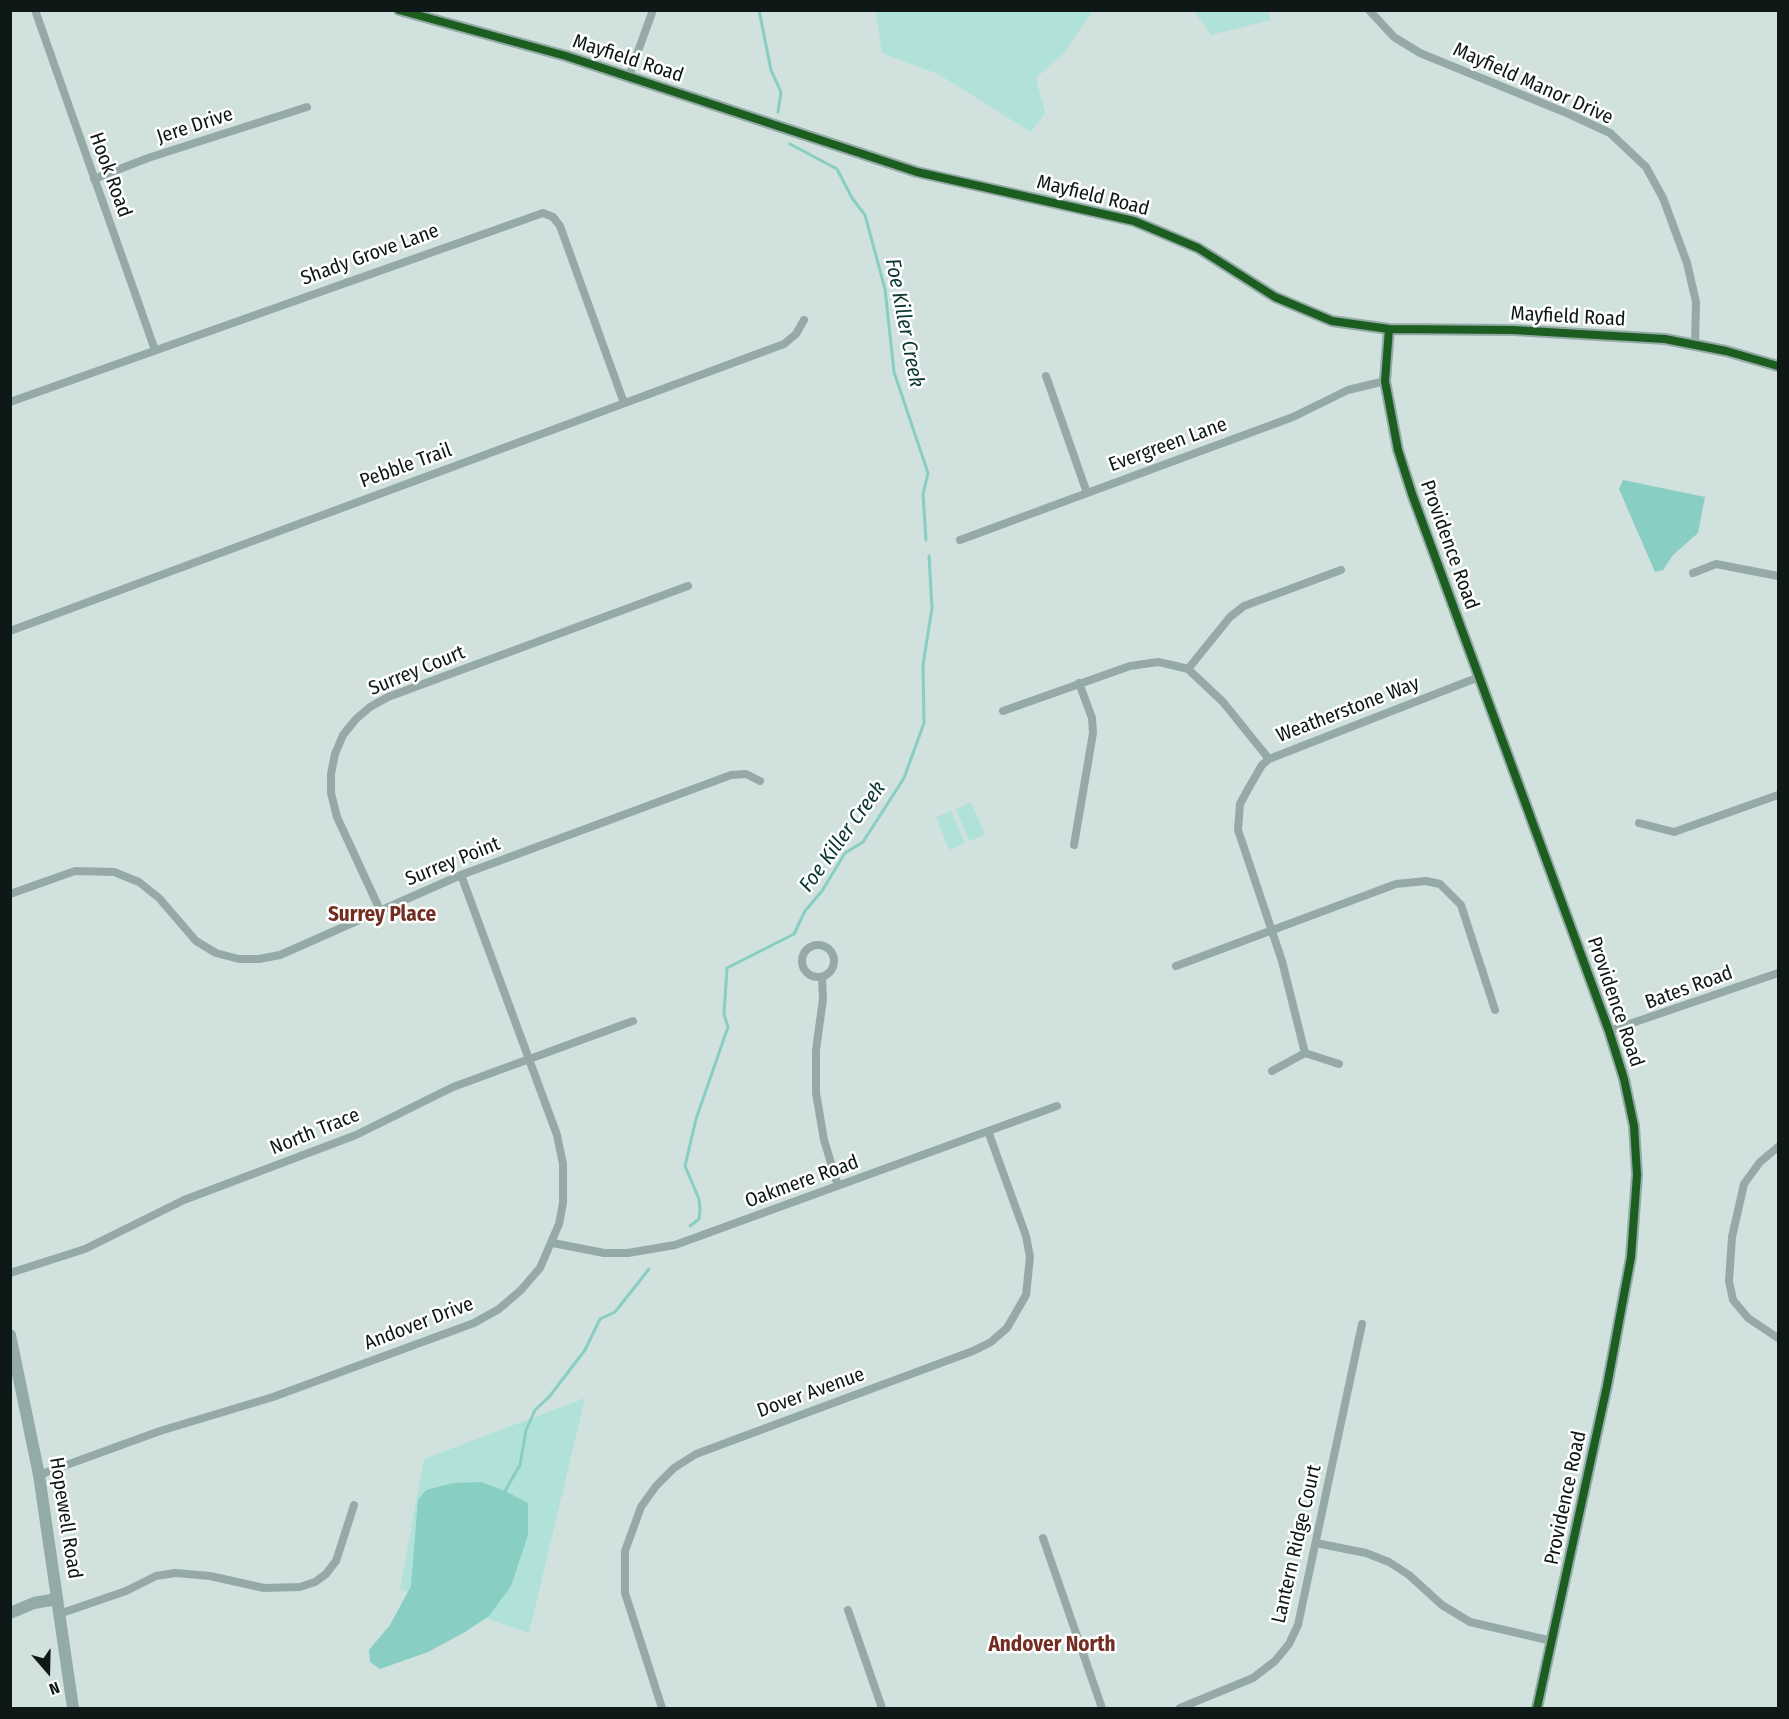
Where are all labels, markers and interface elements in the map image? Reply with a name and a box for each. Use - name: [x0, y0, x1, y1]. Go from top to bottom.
- street label: Mayfield Road: [570, 30, 686, 88]
- street label: Mayfield Manor Drive: [1449, 38, 1617, 130]
- street label: Jere Drive: [154, 102, 236, 150]
- street label: Hook Road: [84, 129, 136, 221]
- street label: Mayfield Road: [1034, 170, 1152, 222]
- street label: Shady Grove Lane: [298, 219, 442, 291]
- water label: Foe Killer Creek: [879, 256, 929, 390]
- street label: Mayfield Road: [1510, 302, 1626, 332]
- street label: Evergreen Lane: [1106, 412, 1230, 478]
- street label: Pebble Trail: [357, 438, 455, 494]
- street label: Providence Road: [1414, 477, 1484, 613]
- street label: Surrey Court: [365, 641, 469, 701]
- street label: Weatherstone Way: [1273, 672, 1423, 748]
- water label: Foe Killer Creek: [794, 777, 892, 897]
- street label: Surrey Point: [402, 832, 504, 892]
- district label: Surrey Place: [328, 902, 436, 928]
- street label: Providence Road: [1581, 934, 1649, 1070]
- street label: Bates Road: [1642, 961, 1736, 1015]
- street label: North Trace: [267, 1103, 363, 1161]
- street label: Oakmere Road: [742, 1150, 862, 1214]
- street label: Andover Drive: [361, 1292, 477, 1356]
- street label: Dover Avenue: [754, 1362, 868, 1424]
- street label: Providence Road: [1540, 1429, 1592, 1567]
- street label: Hopewell Road: [44, 1455, 86, 1581]
- street label: Lantern Ridge Court: [1267, 1462, 1327, 1626]
- district label: Andover North: [988, 1632, 1116, 1658]
- north arrow: [18, 1641, 78, 1701]
- text: N: [47, 1678, 62, 1699]

